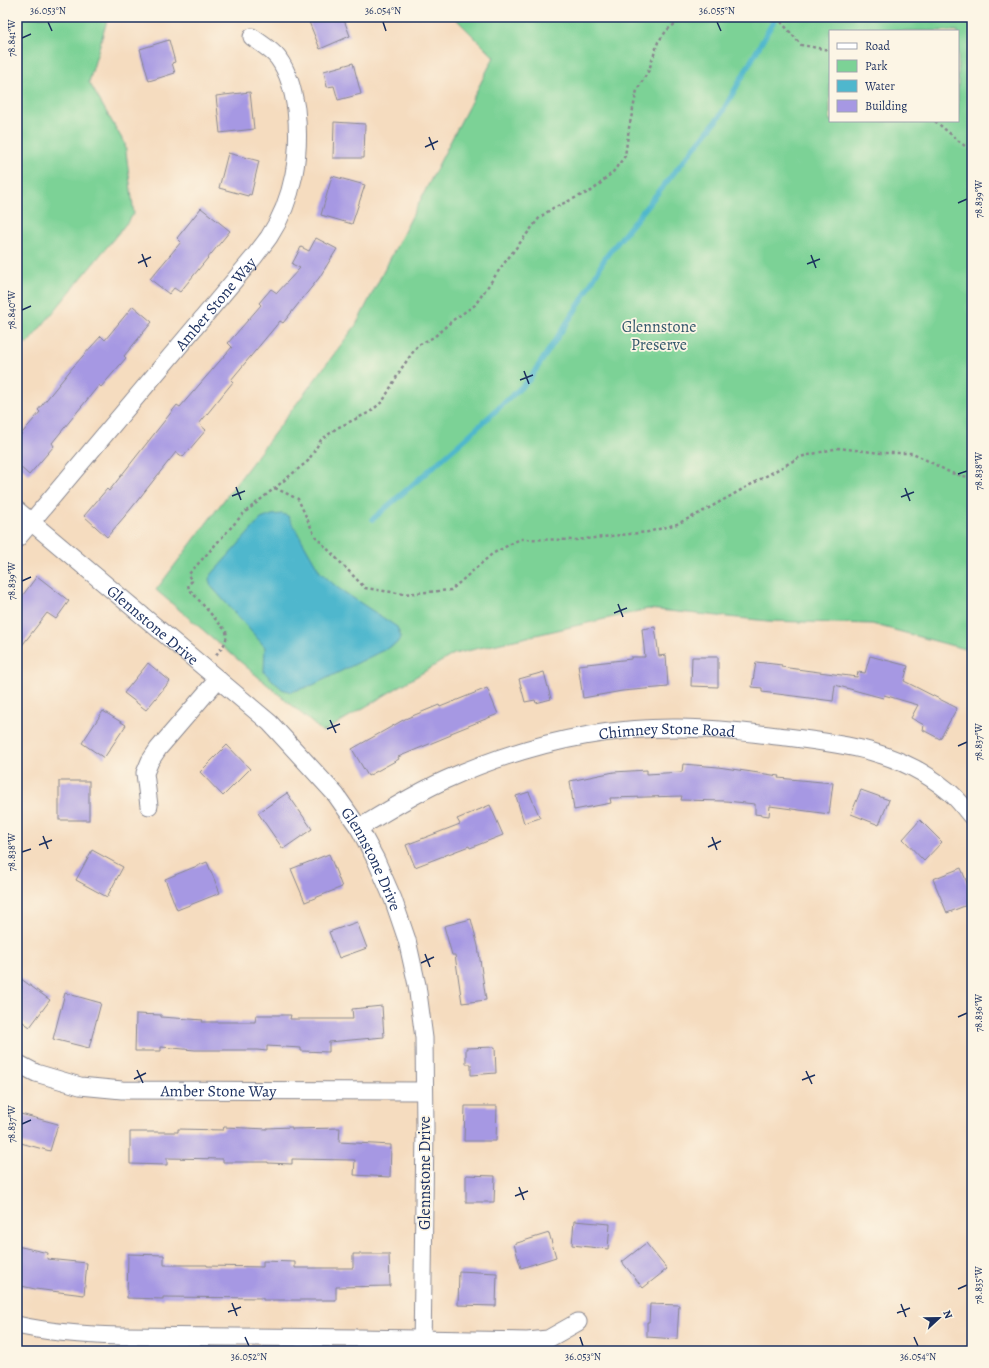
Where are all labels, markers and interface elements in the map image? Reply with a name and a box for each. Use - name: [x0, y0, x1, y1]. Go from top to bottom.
- text: 36.053°N: [30, 4, 66, 17]
- text: 36.054°N: [365, 4, 401, 17]
- text: 36.055°N: [699, 4, 735, 17]
- text: 78.841°W: [5, 19, 18, 57]
- legend: [829, 30, 959, 122]
- text: Road: [865, 38, 891, 54]
- text: Park: [865, 58, 888, 74]
- text: Water: [864, 78, 895, 94]
- text: Building: [865, 98, 907, 114]
- text: 78.839°W: [972, 179, 985, 218]
- street label: Amber Stone Way: [170, 252, 262, 356]
- text: 78.840°W: [5, 290, 18, 330]
- park label: Glennstone Preserve: [622, 316, 696, 356]
- text: 78.838°W: [972, 451, 985, 490]
- text: 78.839°W: [5, 561, 18, 600]
- street label: Glennstone Drive: [102, 580, 203, 671]
- street label: Chimney Stone Road: [597, 718, 737, 746]
- text: 78.837°W: [972, 722, 985, 761]
- street label: Glennstone Drive: [336, 803, 406, 914]
- text: 78.838°W: [5, 832, 18, 871]
- text: 78.836°W: [972, 993, 985, 1032]
- street label: Amber Stone Way: [160, 1080, 277, 1103]
- text: 78.837°W: [5, 1104, 18, 1143]
- street label: Glennstone Drive: [414, 1116, 436, 1230]
- text: 78.835°W: [972, 1265, 985, 1304]
- north arrow: [919, 1298, 959, 1338]
- text: N: [939, 1308, 956, 1321]
- text: 36.052°N: [231, 1350, 267, 1363]
- text: 36.053°N: [565, 1350, 601, 1363]
- text: 36.054°N: [900, 1350, 936, 1363]

